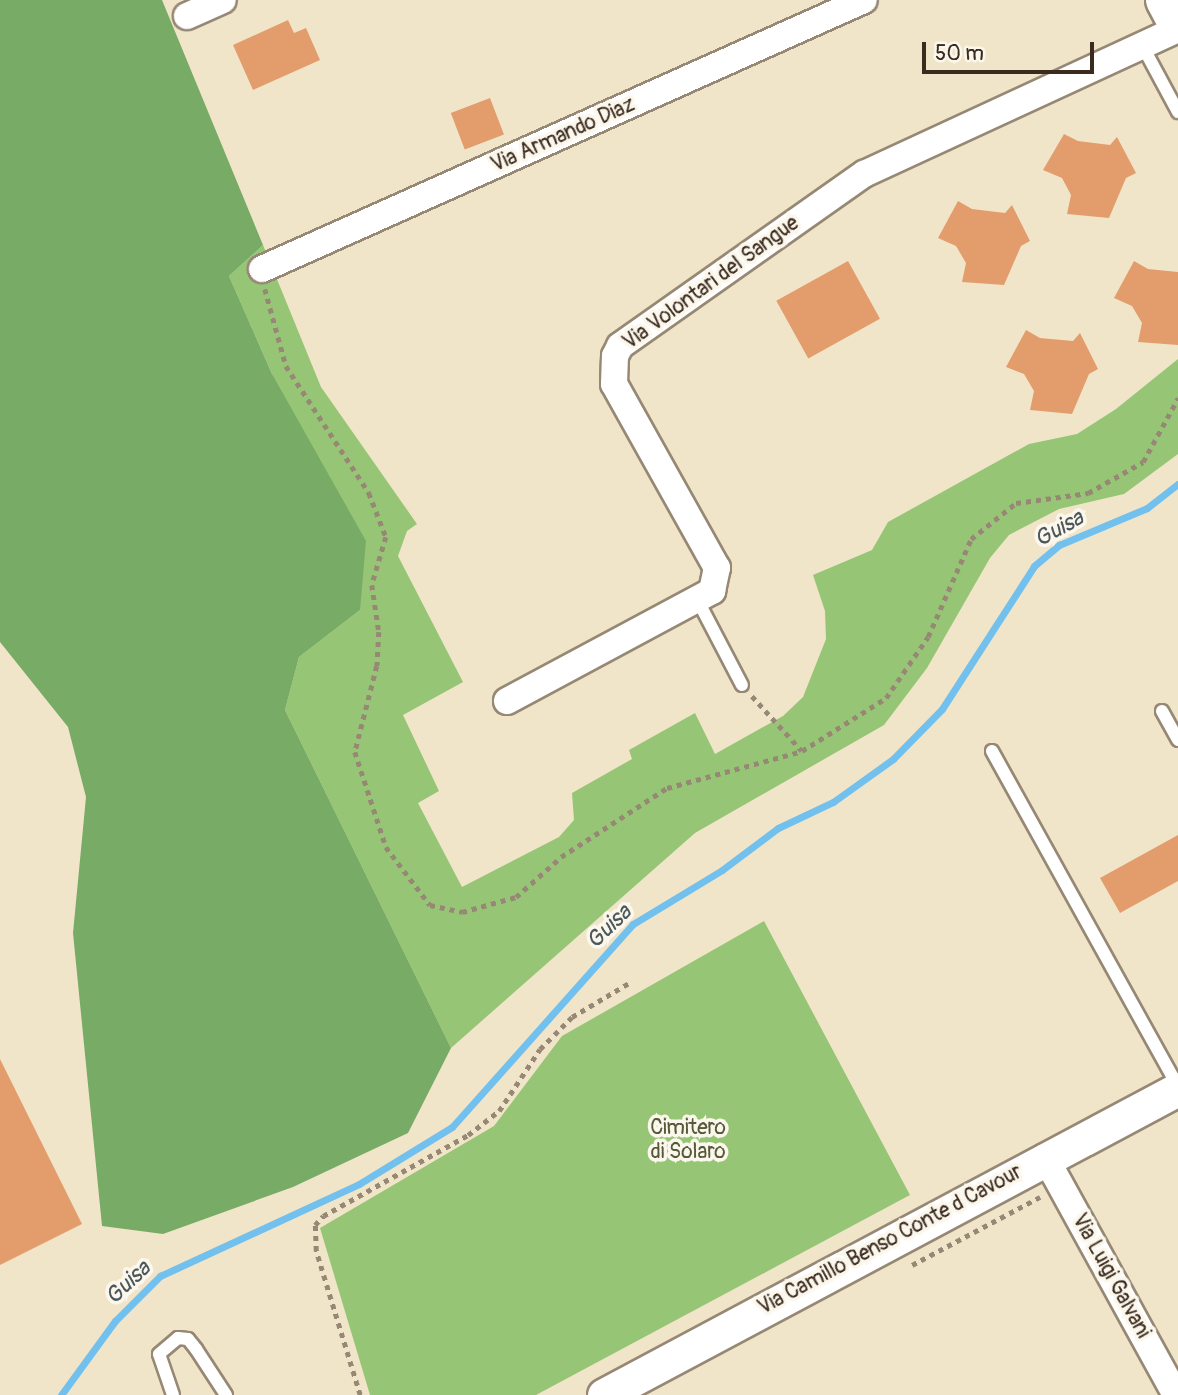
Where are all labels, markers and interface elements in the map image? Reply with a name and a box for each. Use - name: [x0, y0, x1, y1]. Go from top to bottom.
- scale bar: [926, 28, 1098, 72]
- text: 50 m: [935, 40, 984, 67]
- street label: Via Armando Diaz: [487, 92, 639, 178]
- street label: Via Volontari del Sangue: [618, 211, 804, 355]
- water label: Guisa: [1030, 504, 1088, 554]
- water label: Guisa: [581, 899, 637, 955]
- park label: Cimitero di Solaro: [650, 1115, 726, 1165]
- street label: Via Camillo Benso Conte d Cavour: [754, 1160, 1026, 1320]
- street label: Via Luigi Galvani: [1066, 1209, 1156, 1343]
- water label: Guisa: [100, 1255, 156, 1311]

